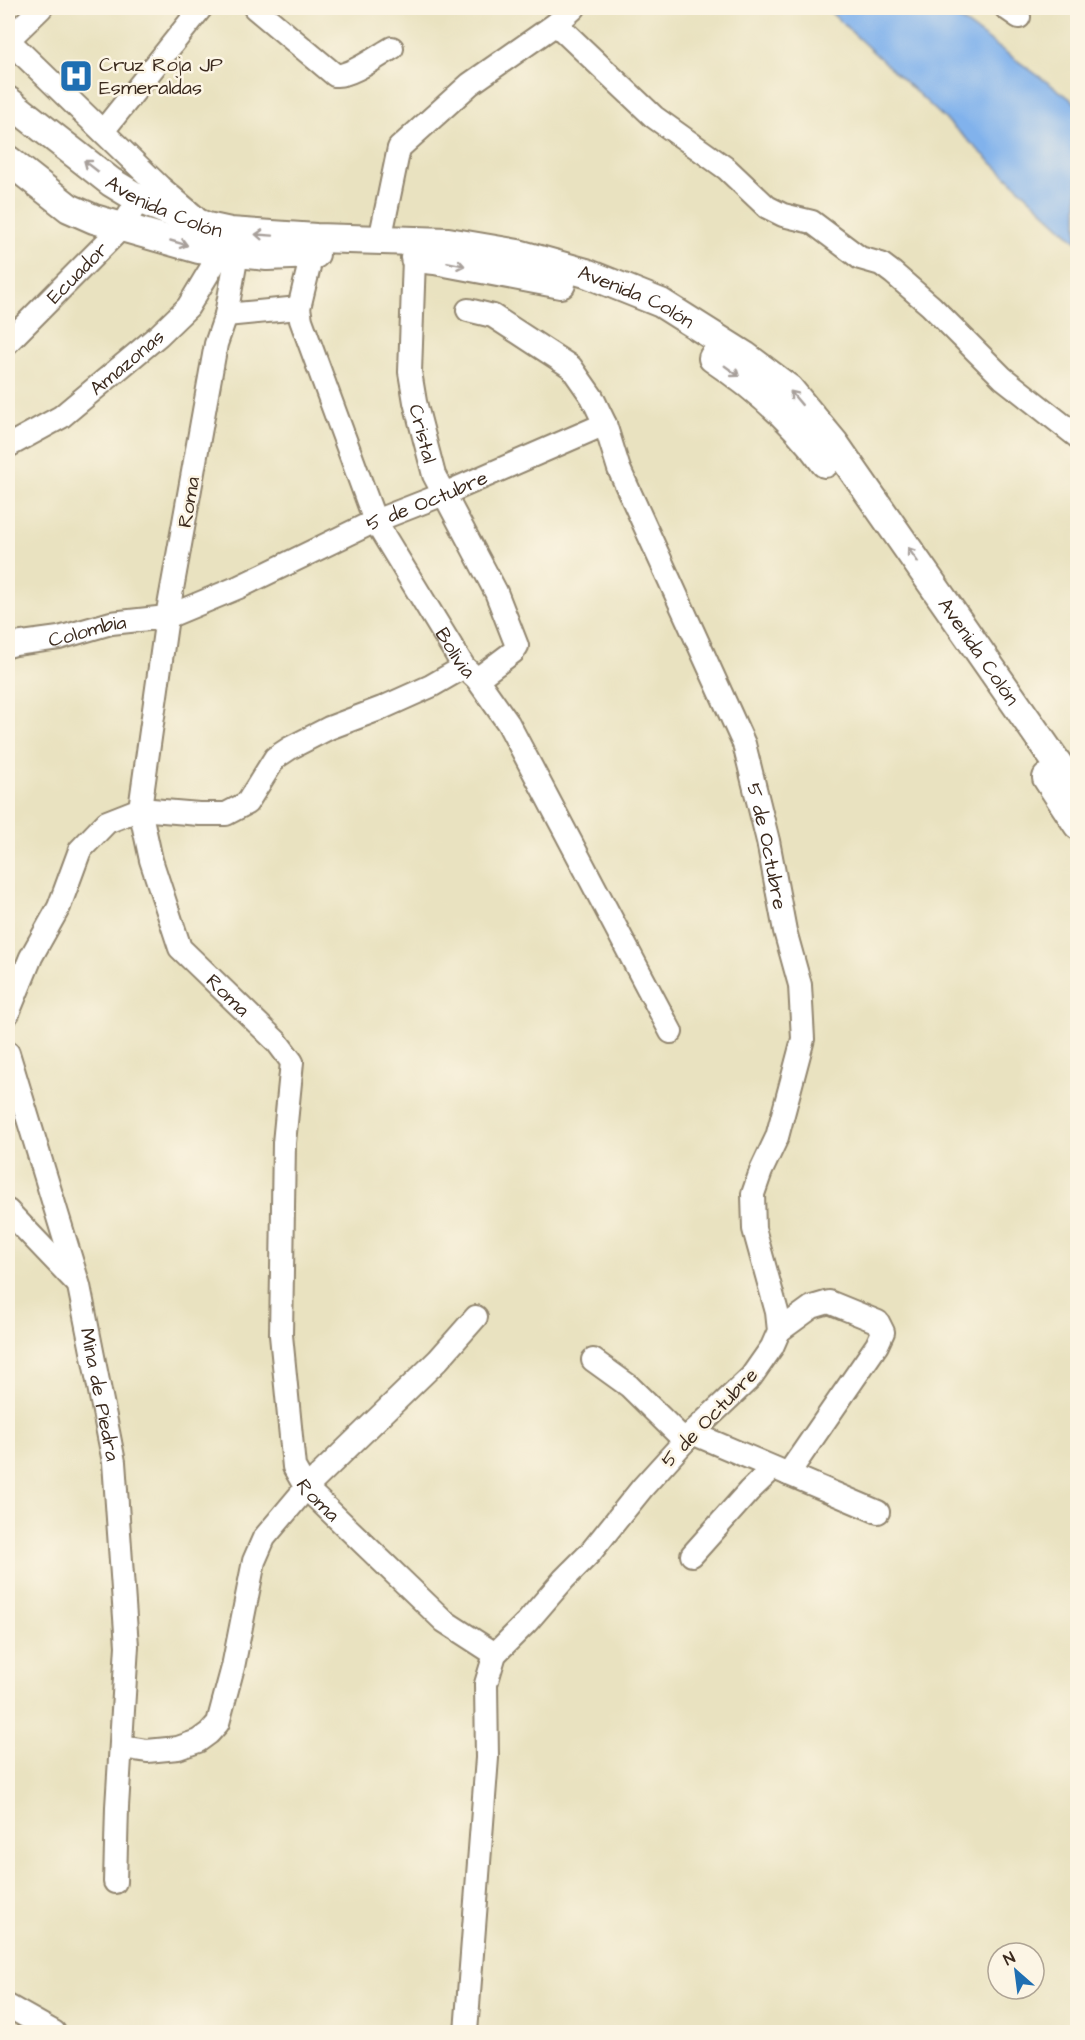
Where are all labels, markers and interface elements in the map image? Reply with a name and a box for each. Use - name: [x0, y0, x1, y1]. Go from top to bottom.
- place label: Cruz Roja JP Esmeraldas: [99, 51, 223, 102]
- hospital icon: Cruz Roja JP Esmeraldas: [58, 58, 94, 94]
- one-way arrow: [83, 160, 99, 173]
- street label: Avenida Colón: [100, 169, 225, 245]
- one-way arrow: [254, 229, 274, 240]
- street label: Ecuador: [41, 236, 115, 310]
- one-way arrow: [169, 238, 188, 249]
- street label: Avenida Colón: [575, 258, 699, 335]
- one-way arrow: [446, 259, 465, 270]
- street label: Amazonas: [84, 323, 171, 402]
- one-way arrow: [723, 365, 739, 377]
- one-way arrow: [790, 390, 803, 406]
- street label: Cristal: [401, 401, 443, 466]
- street label: 5 de Octubre: [362, 464, 492, 538]
- street label: Roma: [171, 475, 207, 530]
- one-way arrow: [906, 547, 919, 563]
- street label: Avenida Colón: [931, 592, 1026, 711]
- street label: Colombia: [47, 608, 128, 654]
- street label: Bolivia: [428, 622, 481, 685]
- street label: 5 de Octubre: [739, 780, 794, 912]
- street label: Roma: [199, 968, 256, 1023]
- street label: Mina de Piedra: [73, 1326, 126, 1463]
- street label: 5 de Octubre: [655, 1362, 765, 1474]
- street label: Roma: [289, 1474, 346, 1528]
- north arrow: [986, 1941, 1046, 2001]
- text: N: [1000, 1947, 1019, 1971]

